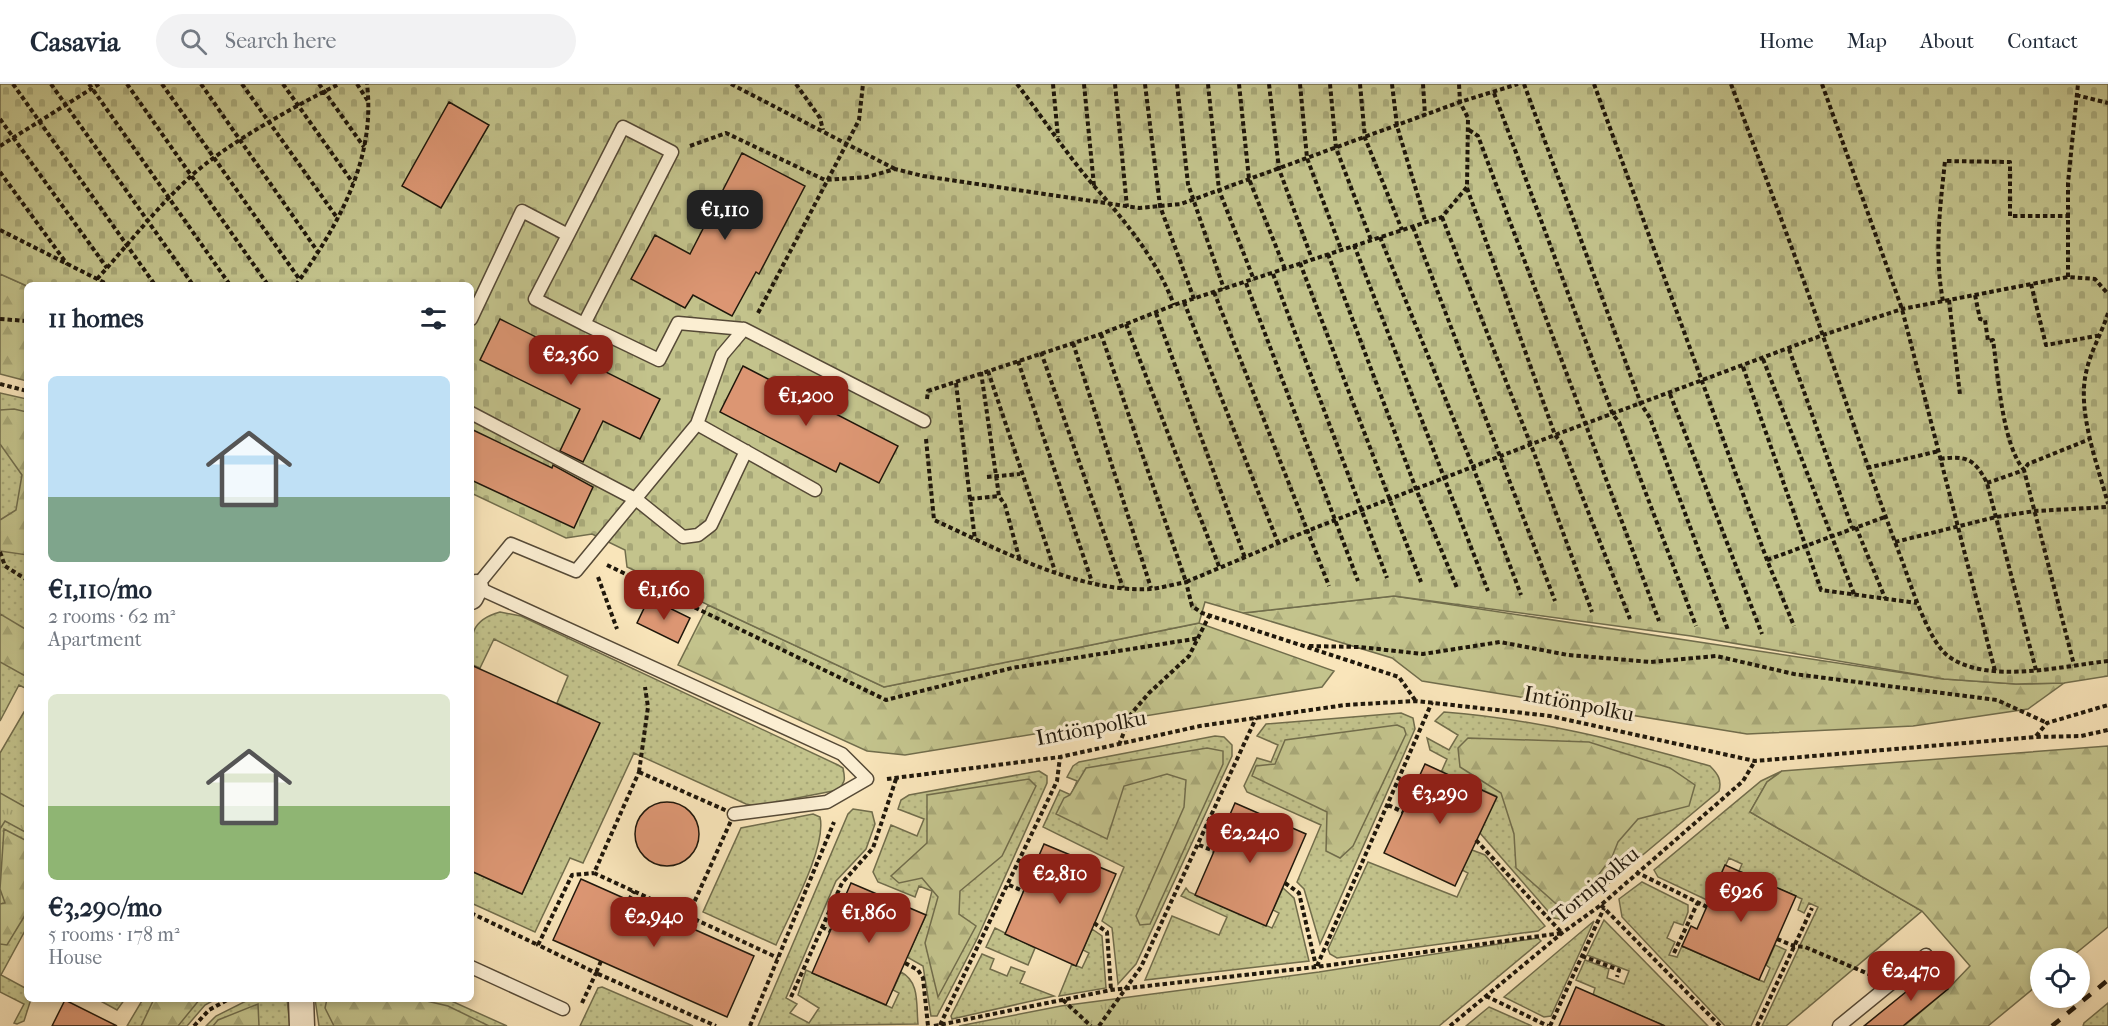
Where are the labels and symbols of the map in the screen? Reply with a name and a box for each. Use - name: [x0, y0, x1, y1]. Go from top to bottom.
- pin: €1,110: [676, 190, 774, 241]
- pin: €2,360: [522, 335, 620, 386]
- pin: €1,200: [757, 376, 855, 427]
- pin: €1,160: [615, 570, 713, 621]
- street label: Intiönpolku: [1521, 681, 1637, 728]
- street label: Intiönpolku: [1034, 704, 1149, 751]
- pin: €3,290: [1391, 774, 1489, 825]
- pin: €2,240: [1201, 813, 1299, 864]
- street label: Tornipolku: [1547, 841, 1645, 929]
- pin: €2,810: [1011, 854, 1109, 905]
- pin: €926: [1705, 872, 1777, 923]
- pin: €1,860: [820, 893, 918, 944]
- pin: €2,940: [605, 897, 703, 948]
- pin: €2,470: [1862, 951, 1960, 1002]

